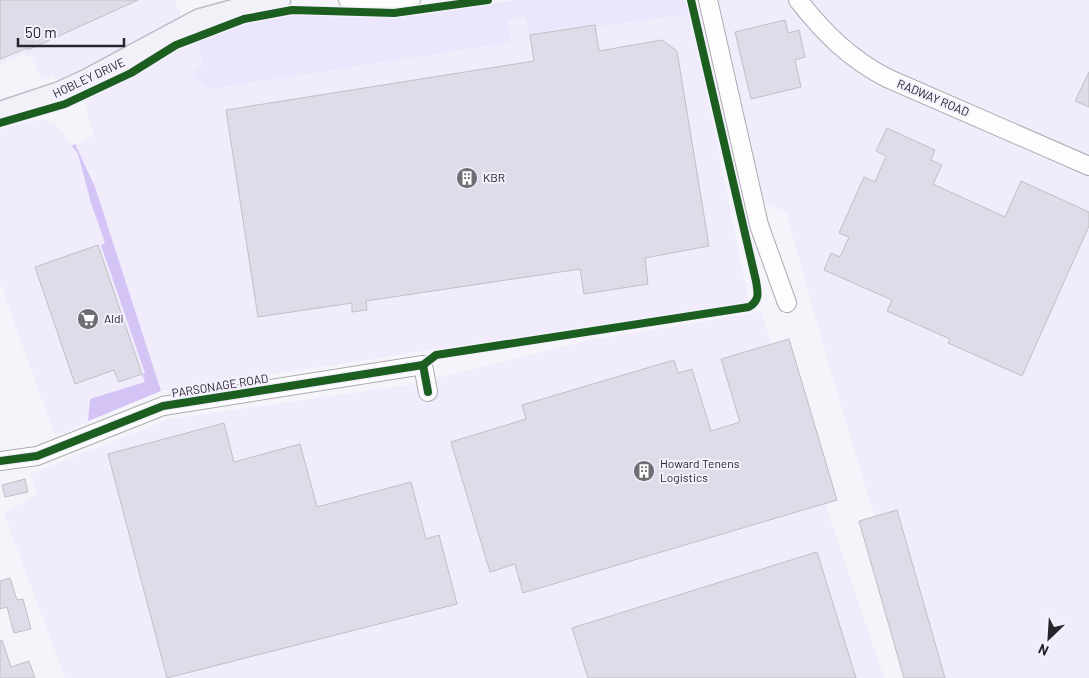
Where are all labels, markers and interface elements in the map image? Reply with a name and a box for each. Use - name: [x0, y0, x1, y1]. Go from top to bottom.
- scale bar: [18, 15, 124, 47]
- text: 50 m: [25, 23, 57, 41]
- street label: HOBLEY DRIVE: [50, 54, 127, 100]
- street label: RADWAY ROAD: [895, 76, 971, 119]
- building icon: KBR: [455, 166, 479, 190]
- place label: KBR: [483, 170, 505, 184]
- supermarket icon: Aldi: [76, 307, 100, 331]
- place label: Aldi: [104, 311, 124, 325]
- street label: PARSONAGE ROAD: [170, 370, 269, 400]
- place label: Howard Tenens Logistics: [660, 456, 740, 484]
- building icon: Howard Tenens Logistics: [632, 459, 656, 483]
- north arrow: [1024, 613, 1074, 663]
- text: N: [1035, 641, 1051, 660]

